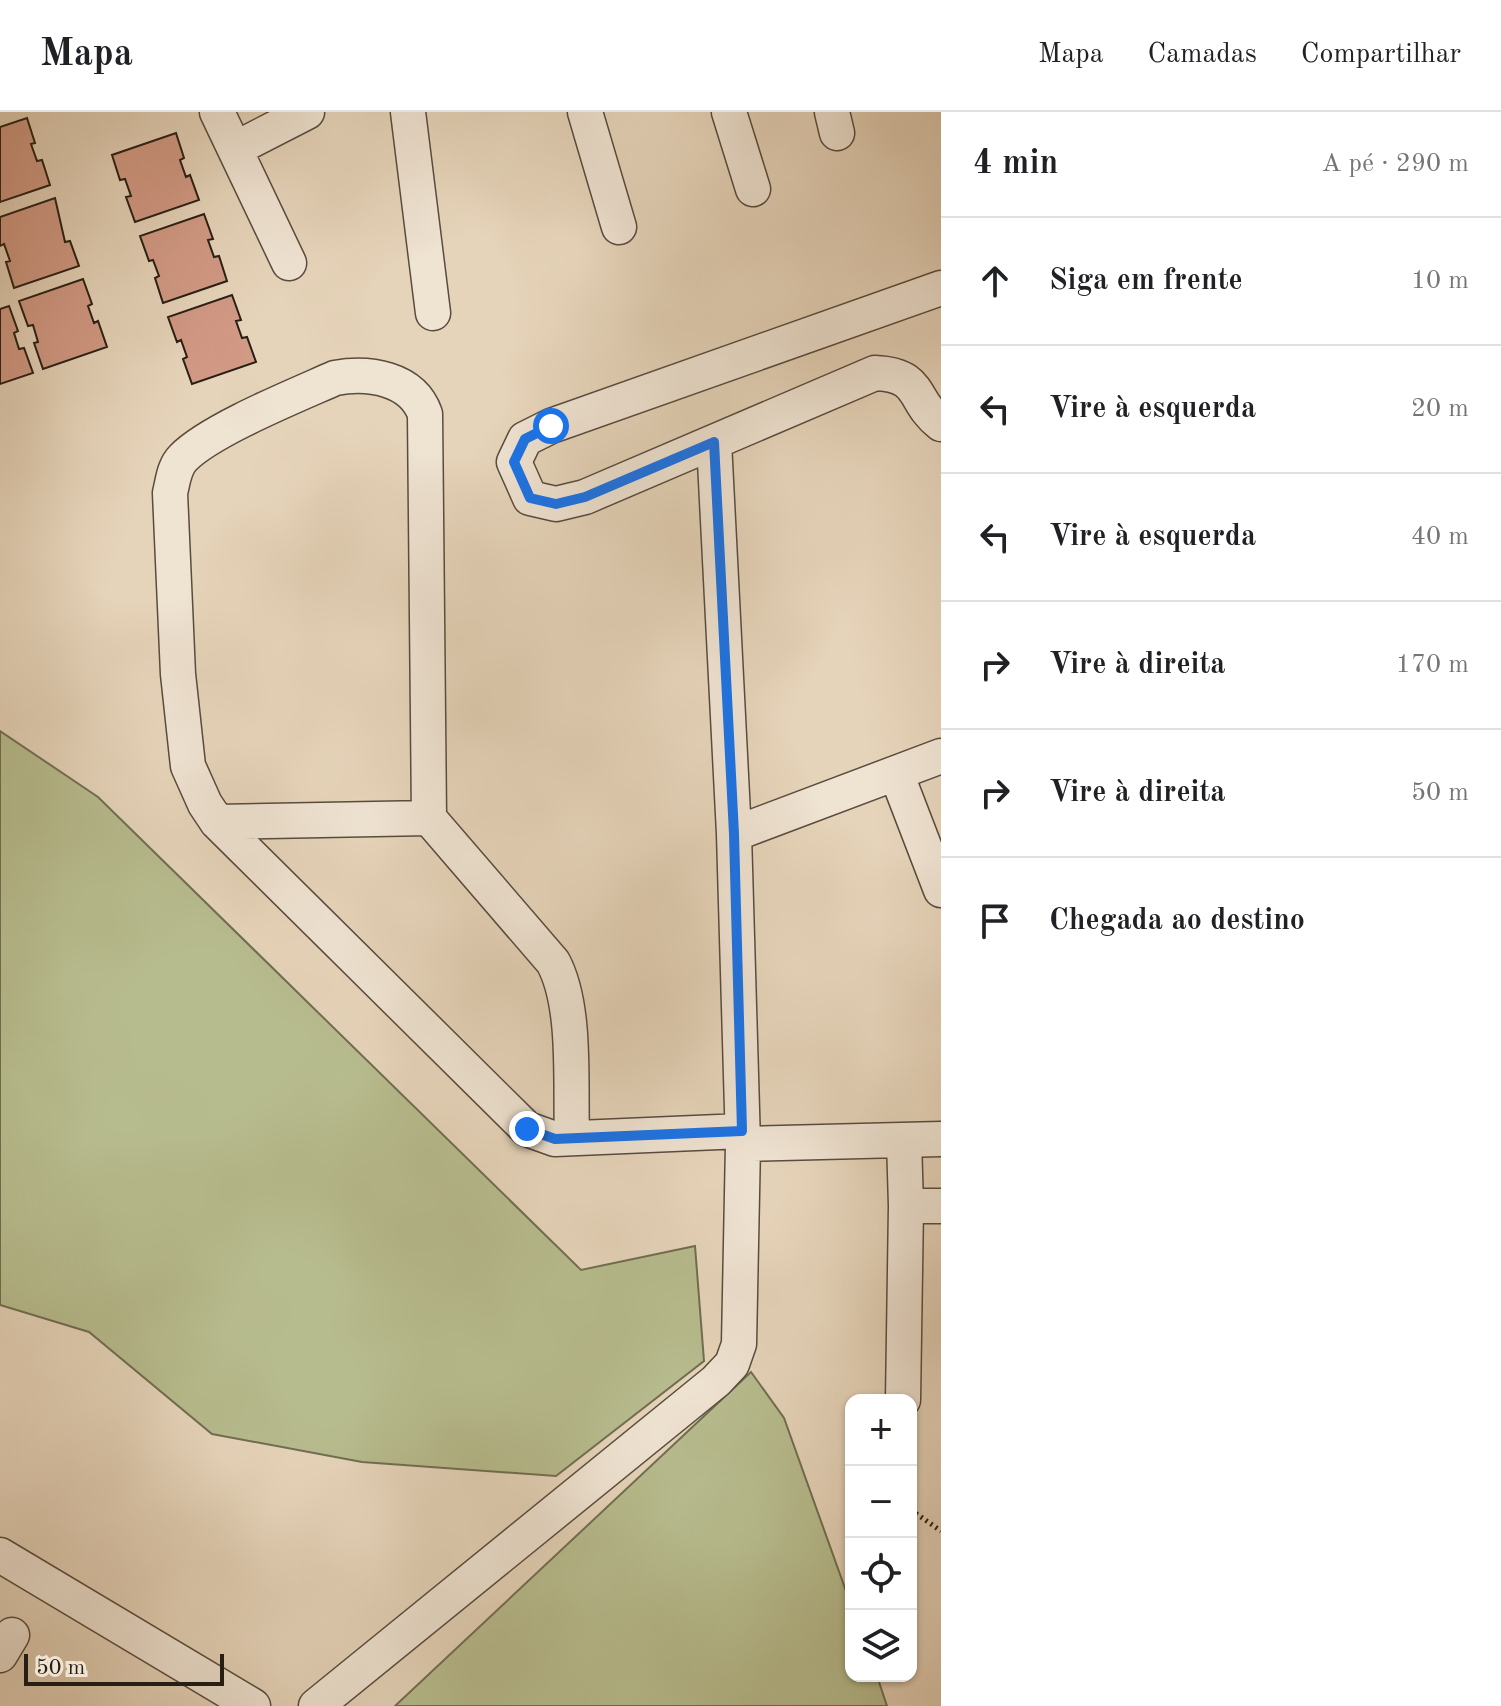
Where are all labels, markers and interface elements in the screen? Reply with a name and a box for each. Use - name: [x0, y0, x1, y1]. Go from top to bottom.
- text: Mapa: [40, 36, 133, 74]
- text: Mapa: [1038, 41, 1104, 69]
- text: Camadas: [1148, 41, 1257, 69]
- text: Compartilhar: [1301, 41, 1461, 69]
- text: 4 min: [973, 147, 1058, 181]
- text: A pé · 290 m: [1321, 151, 1469, 177]
- icon: ahead: [973, 259, 1017, 303]
- text: Siga em frente: [1049, 266, 1243, 296]
- text: 10 m: [1411, 268, 1469, 294]
- icon: left: [973, 387, 1017, 431]
- text: Vire à esquerda: [1049, 394, 1256, 424]
- text: 20 m: [1411, 396, 1469, 422]
- route start: [533, 408, 569, 444]
- icon: left: [973, 515, 1017, 559]
- text: Vire à esquerda: [1049, 522, 1256, 552]
- text: 40 m: [1411, 524, 1469, 550]
- icon: right: [973, 643, 1017, 687]
- text: Vire à direita: [1049, 650, 1226, 680]
- text: 170 m: [1396, 652, 1469, 678]
- icon: right: [973, 771, 1017, 815]
- text: Vire à direita: [1049, 778, 1226, 808]
- text: 50 m: [1411, 780, 1469, 806]
- icon: arrive: [973, 899, 1017, 943]
- text: Chegada ao destino: [1049, 906, 1305, 936]
- route end: [509, 1111, 545, 1147]
- map controls: [845, 1394, 917, 1682]
- button: +: [845, 1394, 917, 1466]
- button: −: [845, 1466, 917, 1538]
- button: locate: [845, 1538, 917, 1610]
- button: layers: [845, 1610, 917, 1682]
- scale bar: [24, 1650, 224, 1686]
- text: 50 m: [36, 1657, 85, 1679]

